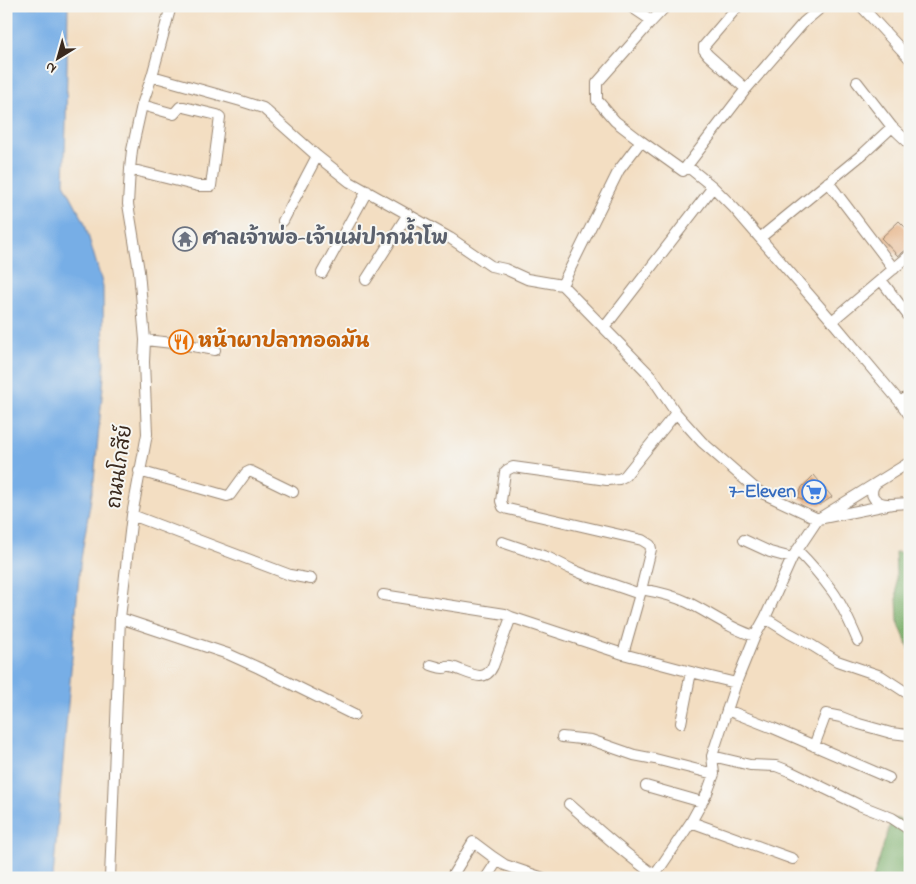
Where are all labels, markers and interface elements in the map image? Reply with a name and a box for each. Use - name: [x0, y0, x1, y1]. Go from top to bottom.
- north arrow: [32, 32, 82, 82]
- text: N: [41, 56, 61, 78]
- place label: ศาลเจ้าพ่อ-เจ้าแม่ปากน้ำโพ: [202, 217, 448, 254]
- temple icon: ศาลเจ้าพ่อ-เจ้าแม่ปากน้ำโพ: [172, 226, 198, 252]
- place label: หน้าผาปลาทอดมัน: [198, 327, 370, 357]
- restaurant icon: หน้าผาปลาทอดมัน: [168, 329, 194, 355]
- street label: ถนนโกสีย์: [100, 423, 141, 511]
- place label: 7-Eleven: [729, 478, 796, 507]
- supermarket icon: 7-Eleven: [801, 479, 827, 505]

